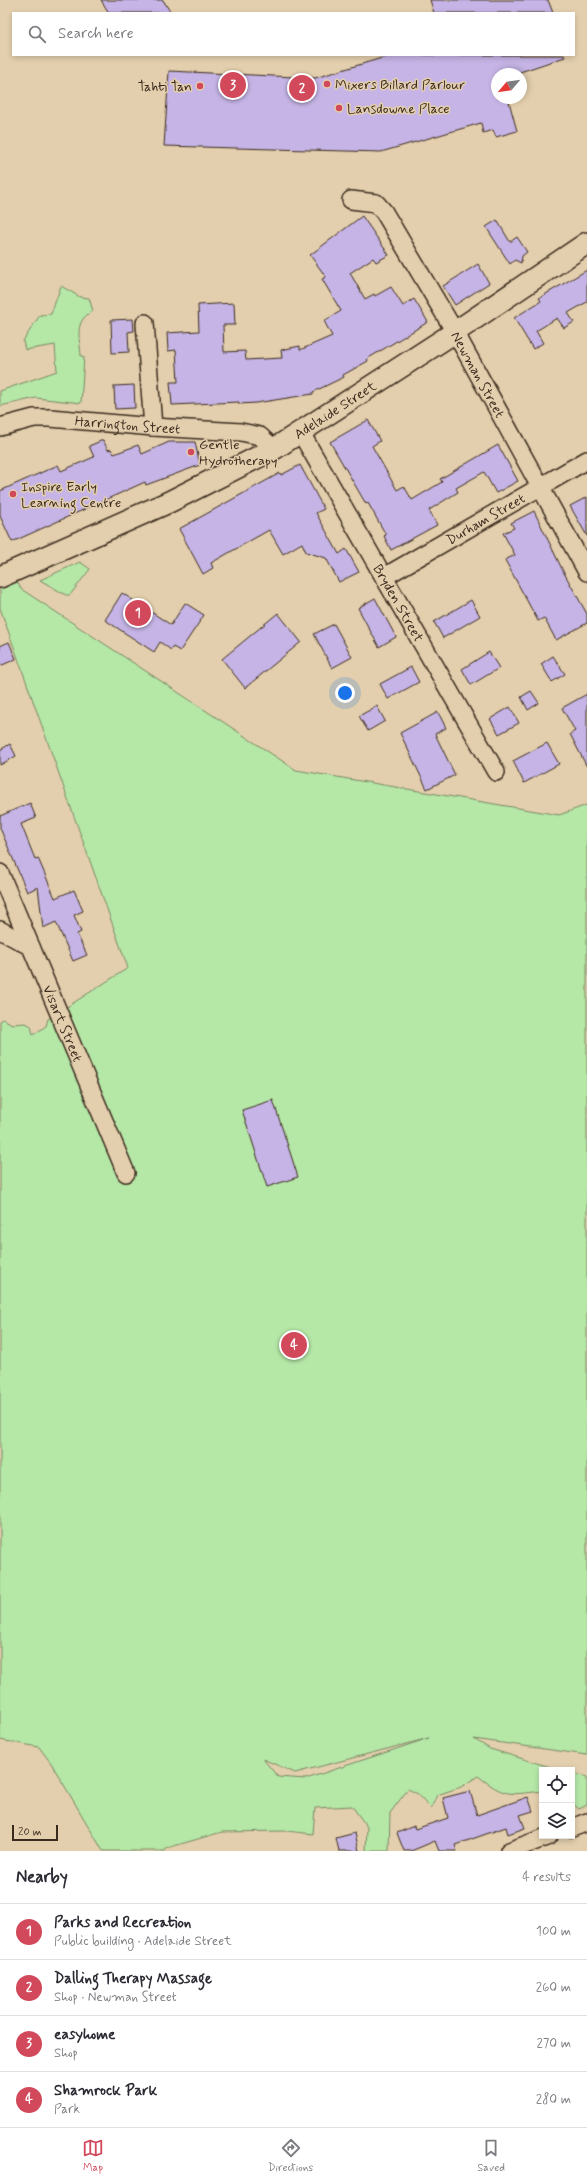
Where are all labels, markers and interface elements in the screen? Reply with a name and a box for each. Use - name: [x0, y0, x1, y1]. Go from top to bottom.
- search box: [12, 12, 575, 56]
- icon: search: [26, 23, 48, 45]
- text: Search here: [58, 24, 134, 44]
- north arrow: [491, 68, 527, 104]
- pin: 3: [220, 70, 246, 100]
- pin: 2: [289, 73, 315, 103]
- place label: Mixers Billard Parlour: [335, 76, 465, 94]
- place label: Tahti Tan: [138, 78, 192, 96]
- marker: Mixers Billard Parlour: [322, 79, 332, 89]
- marker: Tahti Tan: [195, 81, 205, 91]
- place label: Lansdowne Place: [347, 100, 450, 118]
- marker: Lansdowne Place: [334, 103, 344, 113]
- street label: Newman Street: [446, 329, 508, 421]
- street label: Adelaide Street: [291, 377, 381, 444]
- street label: Harrington Street: [74, 412, 181, 439]
- place label: Gentle Hydrotherapy: [199, 436, 277, 470]
- marker: Gentle Hydrotherapy: [186, 447, 196, 457]
- place label: Inspire Early Learning Centre: [21, 478, 121, 514]
- marker: Inspire Early Learning Centre: [8, 489, 18, 499]
- street label: Durham Street: [443, 490, 528, 549]
- street label: Bryden Street: [368, 561, 428, 646]
- pin: 1: [125, 598, 151, 628]
- your location: [335, 683, 355, 703]
- street label: Visart Street: [38, 983, 86, 1065]
- pin: 4: [281, 1330, 307, 1360]
- map controls: [539, 1767, 575, 1839]
- button: locate: [539, 1767, 575, 1803]
- button: layers: [539, 1803, 575, 1839]
- scale bar: [12, 1823, 58, 1842]
- text: 20 m: [18, 1825, 41, 1839]
- text: Nearby: [16, 1866, 68, 1888]
- text: 4 results: [522, 1869, 571, 1886]
- text: Parks and Recreation: [54, 1913, 191, 1933]
- text: 1: [26, 1923, 32, 1940]
- text: 100 m: [536, 1923, 571, 1940]
- text: Public building · Adelaide Street: [54, 1933, 232, 1950]
- text: Dalling Therapy Massage: [54, 1969, 212, 1989]
- text: 2: [26, 1979, 32, 1996]
- text: 260 m: [536, 1979, 571, 1996]
- text: Shop · Newman Street: [54, 1989, 177, 2006]
- text: easyhome: [54, 2025, 115, 2045]
- text: 3: [26, 2035, 32, 2052]
- text: 270 m: [536, 2035, 571, 2052]
- text: Shop: [54, 2045, 78, 2062]
- text: Shamrock Park: [54, 2081, 157, 2101]
- text: 4: [25, 2091, 33, 2108]
- text: 280 m: [536, 2091, 571, 2108]
- text: Park: [54, 2101, 80, 2118]
- tab: Map: [82, 2137, 104, 2175]
- tab: Directions: [268, 2137, 313, 2175]
- tab: Saved: [477, 2137, 505, 2175]

